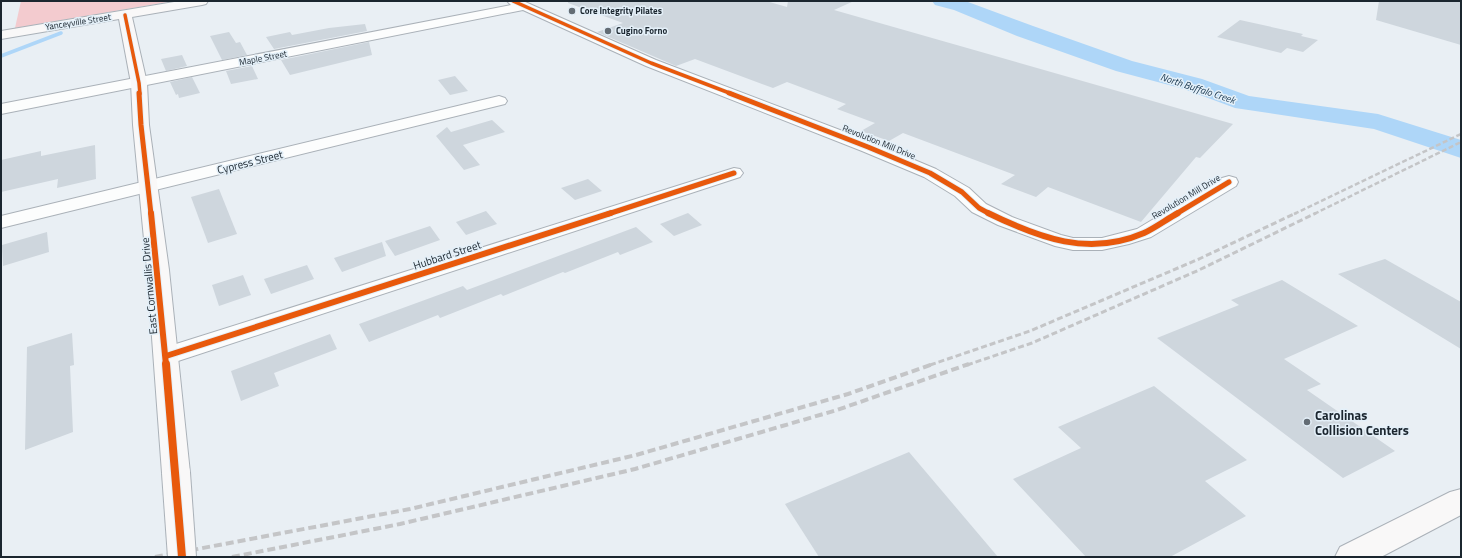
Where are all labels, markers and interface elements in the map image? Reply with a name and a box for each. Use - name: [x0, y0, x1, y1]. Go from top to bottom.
- place label: Core Integrity Pilates: [580, 4, 662, 17]
- marker: Core Integrity Pilates: [567, 6, 577, 16]
- street label: Yanceyville Street: [44, 10, 113, 33]
- place label: Cugino Forno: [616, 24, 667, 37]
- marker: Cugino Forno: [603, 26, 613, 36]
- street label: Maple Street: [238, 46, 289, 69]
- water label: North Buffalo Creek: [1159, 69, 1239, 108]
- street label: Revolution Mill Drive: [841, 121, 918, 162]
- street label: Cypress Street: [215, 146, 285, 178]
- street label: Revolution Mill Drive: [1149, 171, 1223, 222]
- street label: East Cornwallis Drive: [137, 236, 161, 335]
- street label: Hubbard Street: [411, 236, 483, 274]
- place label: Carolinas Collision Centers: [1315, 405, 1409, 440]
- marker: Carolinas Collision Centers: [1302, 417, 1312, 427]

